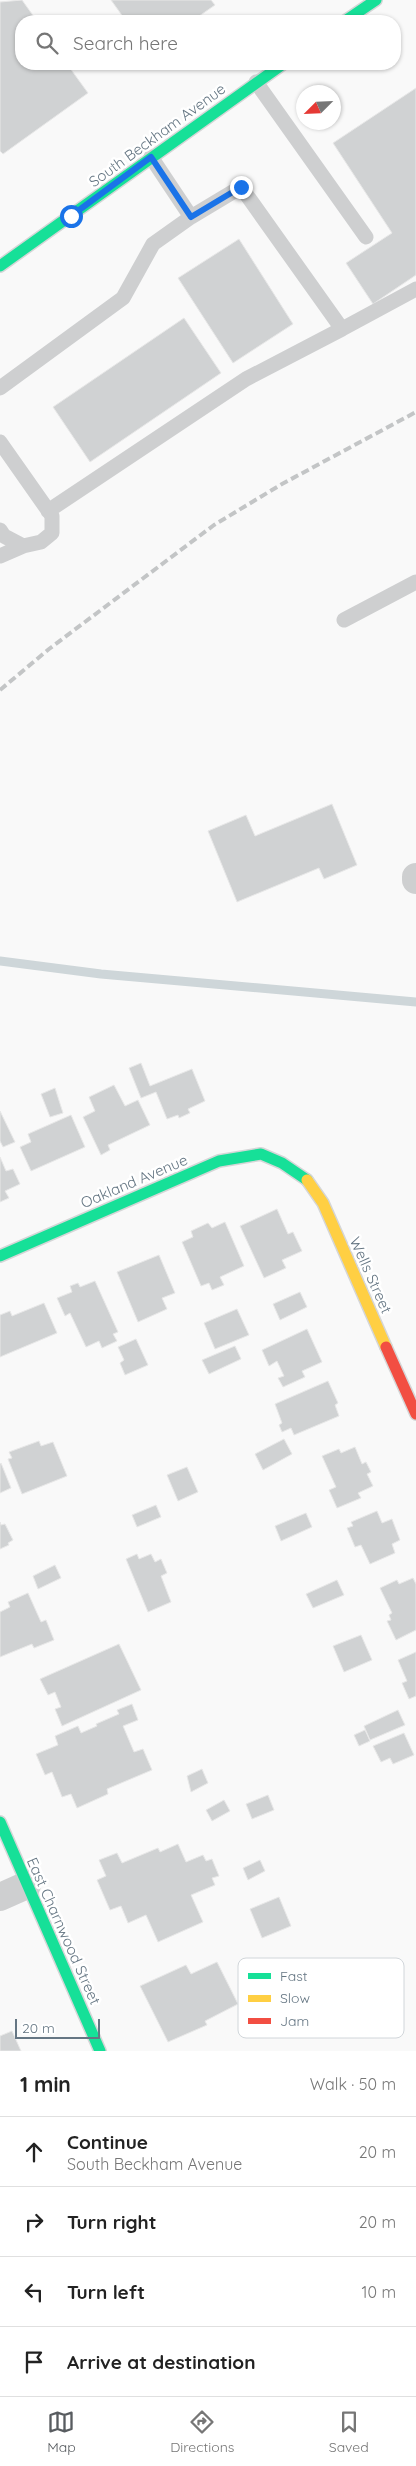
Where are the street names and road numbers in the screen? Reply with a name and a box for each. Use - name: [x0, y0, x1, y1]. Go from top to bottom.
- street label: South Beckham Avenue: [85, 79, 229, 191]
- street label: Oakland Avenue: [78, 1150, 190, 1212]
- street label: Wells Street: [346, 1234, 396, 1316]
- street label: East Charnwood Street: [23, 1854, 105, 2008]

